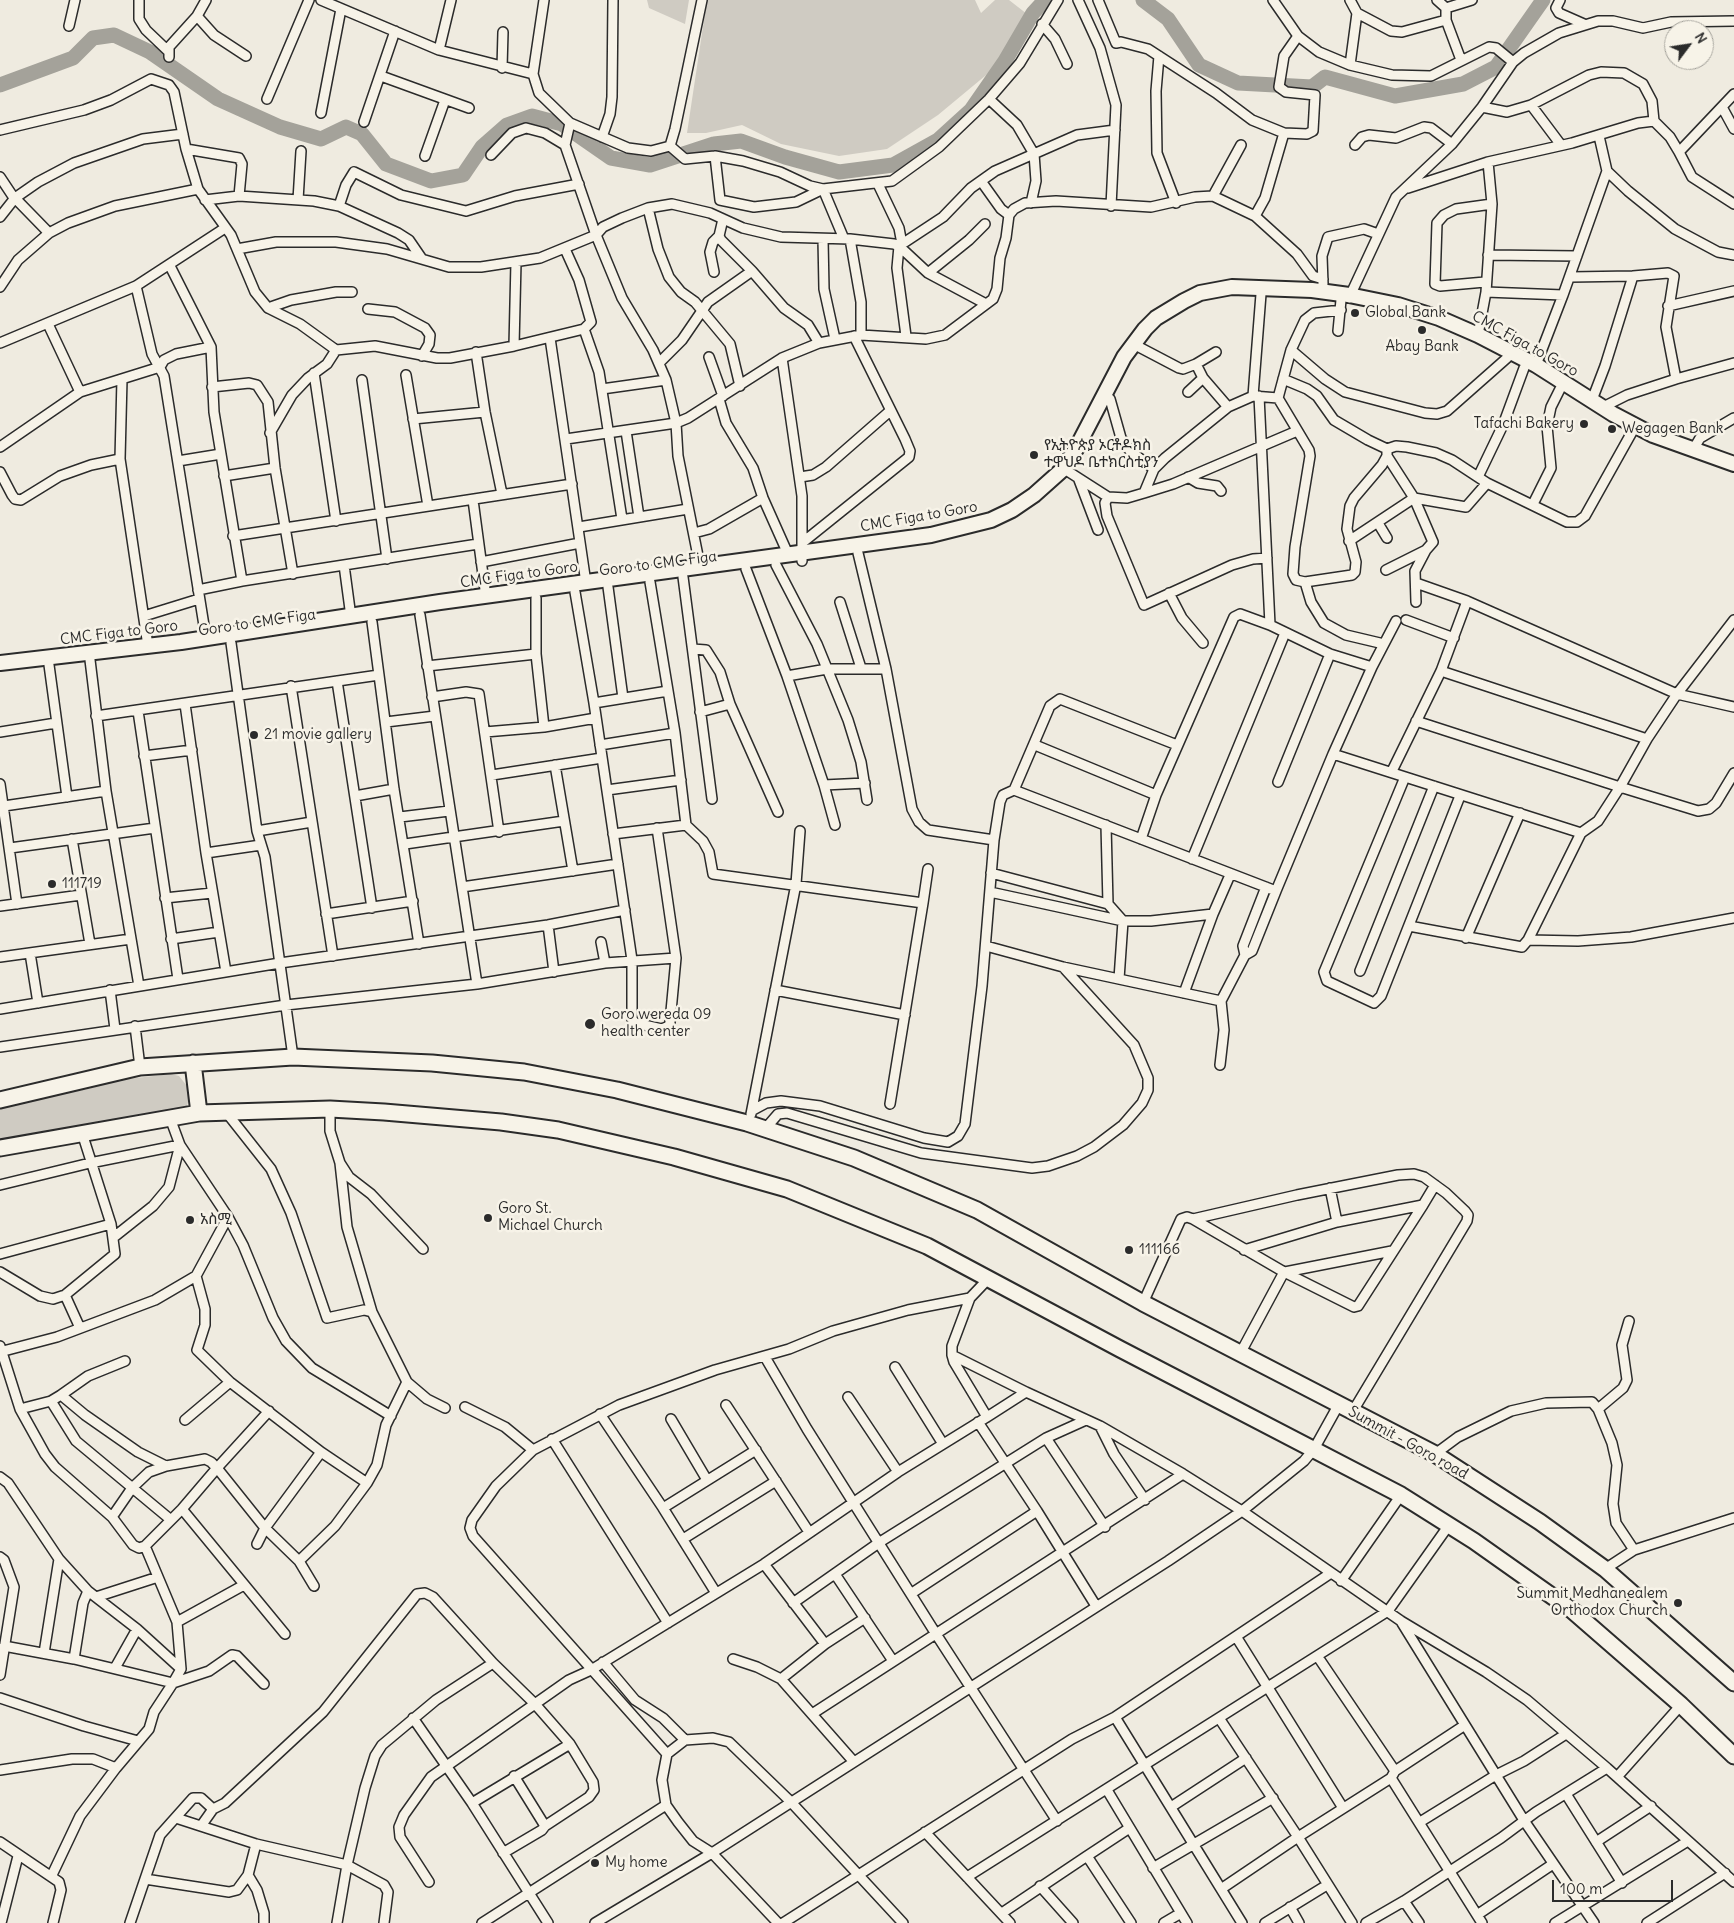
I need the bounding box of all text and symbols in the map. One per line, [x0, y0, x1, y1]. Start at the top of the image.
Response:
north arrow [1664, 20, 1714, 70]
text: N [1691, 29, 1711, 47]
place label: Global Bank [1365, 304, 1446, 322]
marker: Global Bank [1349, 307, 1361, 319]
street label: CMC Figa to Goro [1469, 307, 1581, 381]
marker: Abay Bank [1416, 324, 1428, 336]
place label: Abay Bank [1385, 338, 1459, 356]
place label: Tafachi Bakery [1474, 415, 1574, 433]
marker: Tafachi Bakery [1578, 418, 1590, 430]
place label: Wegagen Bank [1622, 420, 1723, 438]
marker: Wegagen Bank [1606, 423, 1618, 435]
place label: የኢትዮጵያ ኦርቶዶክስ ተዋህዶ ቤተክርስቲያን [1044, 437, 1158, 472]
marker: የኢትዮጵያ ኦርቶዶክስ ተዋህዶ ቤተክርስቲያን [1028, 449, 1040, 461]
street label: CMC Figa to Goro [859, 498, 979, 536]
street label: Goro to CMC Figa [598, 548, 718, 580]
street label: CMC Figa to Goro [459, 558, 579, 592]
street label: Goro to CMC Figa [197, 606, 317, 640]
street label: CMC Figa to Goro [59, 617, 179, 649]
place label: 21 movie gallery [264, 726, 372, 744]
marker: 21 movie gallery [248, 729, 260, 741]
place label: 111719 [62, 875, 102, 893]
marker: 111719 [46, 878, 58, 890]
place label: Goro wereda 09 health center [601, 1006, 711, 1041]
marker: Goro wereda 09 health center [583, 1017, 597, 1031]
place label: Goro St. Michael Church [498, 1200, 603, 1235]
place label: አስሚ [200, 1211, 232, 1229]
marker: Goro St. Michael Church [482, 1212, 494, 1224]
marker: አስሚ [184, 1214, 196, 1226]
place label: 111166 [1139, 1241, 1180, 1259]
marker: 111166 [1123, 1244, 1135, 1256]
street label: Summit - Goro road [1345, 1403, 1471, 1483]
place label: Summit Medhanealem Orthodox Church [1516, 1585, 1668, 1620]
marker: Summit Medhanealem Orthodox Church [1672, 1597, 1684, 1609]
place label: My home [605, 1854, 667, 1872]
marker: My home [589, 1857, 601, 1869]
scale bar [1554, 1870, 1675, 1902]
text: 100 m [1560, 1879, 1602, 1898]

